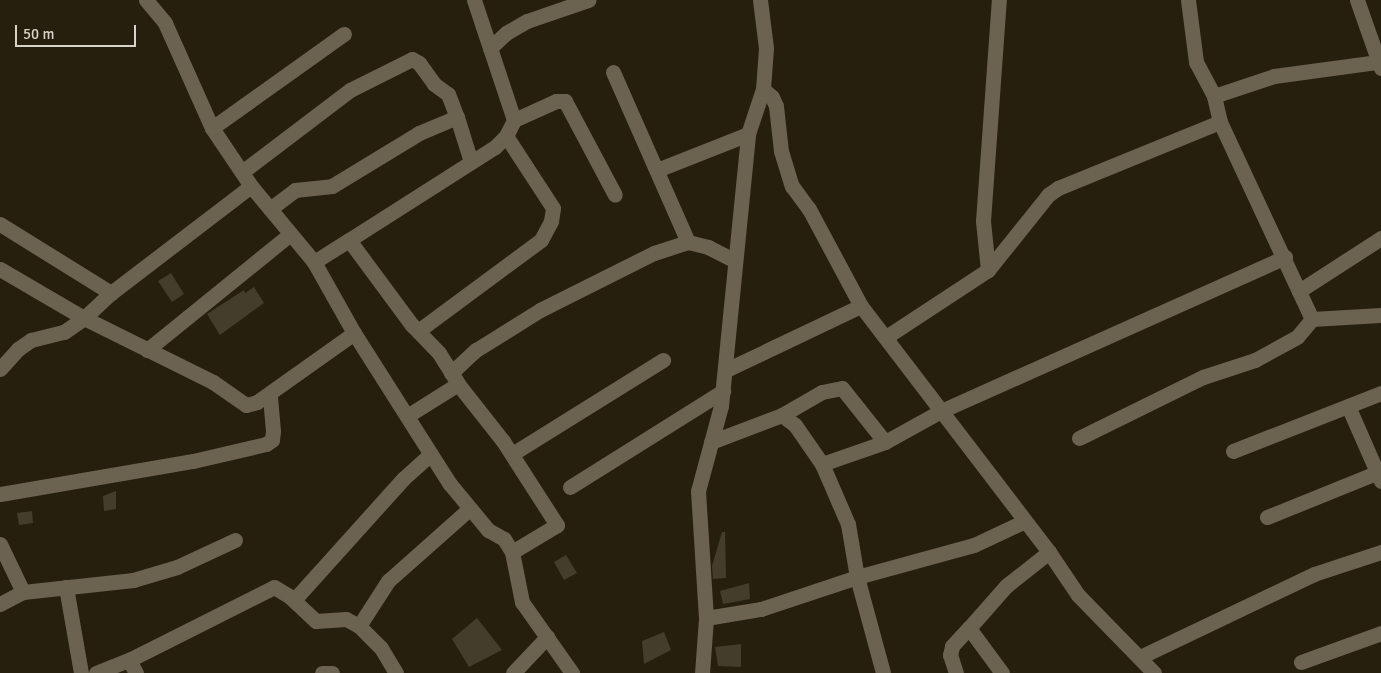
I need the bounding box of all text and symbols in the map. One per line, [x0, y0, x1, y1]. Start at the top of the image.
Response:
scale bar [18, 15, 139, 47]
text: 50 m [23, 25, 54, 43]

